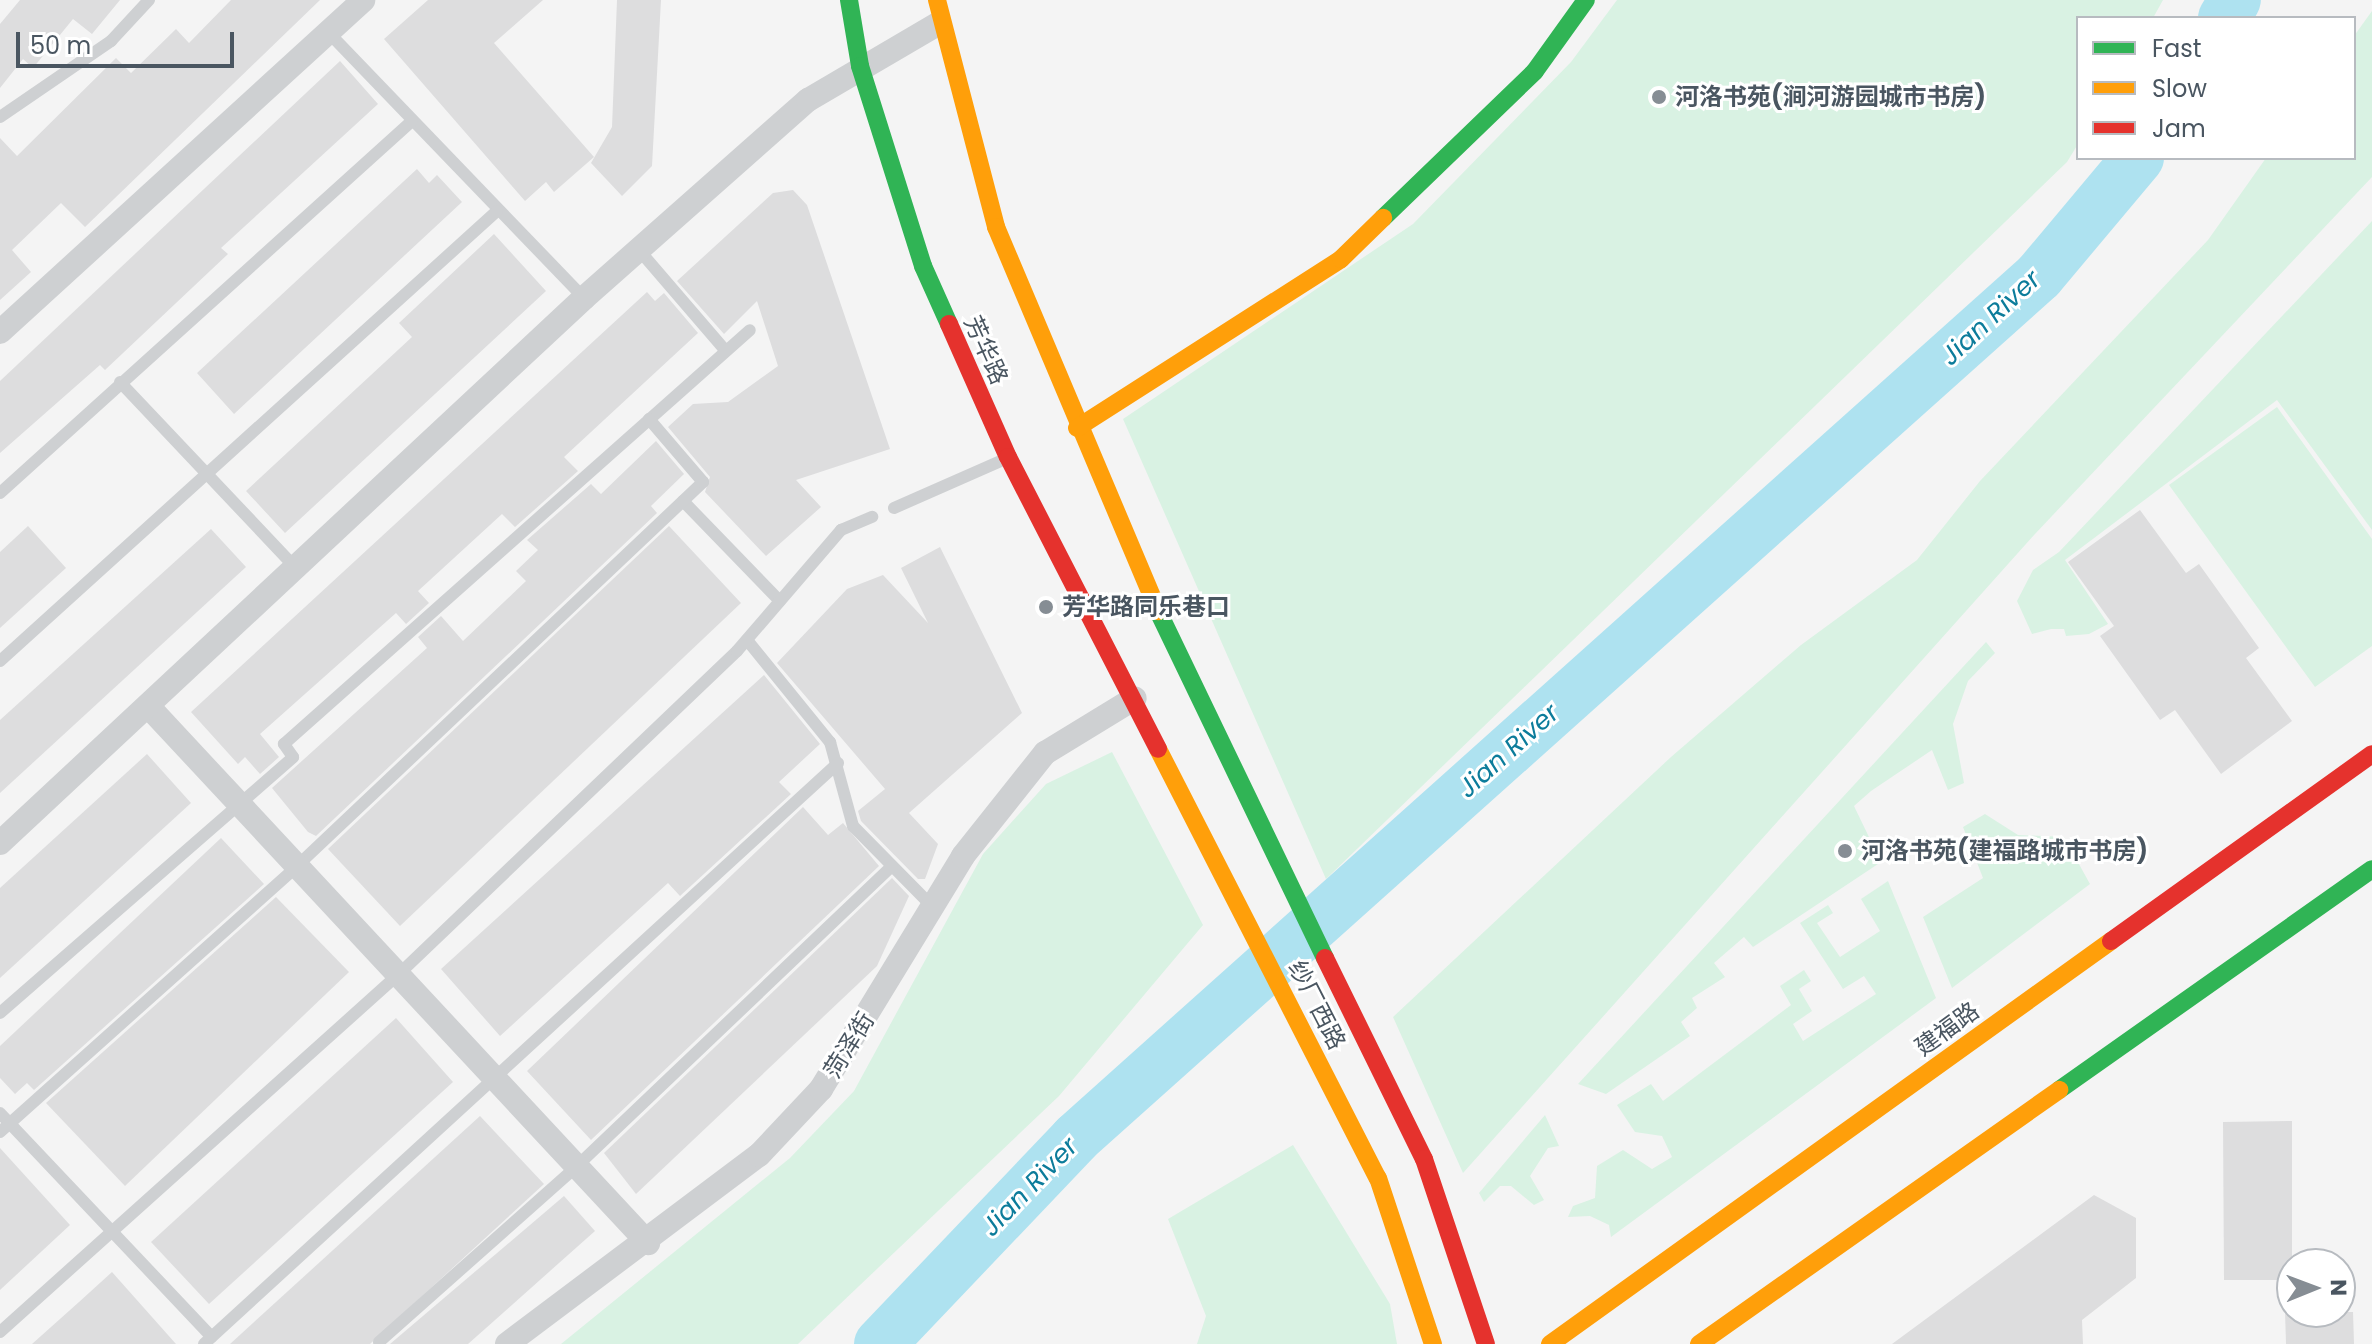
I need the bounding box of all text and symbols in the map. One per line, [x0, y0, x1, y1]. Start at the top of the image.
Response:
scale bar [20, 16, 238, 66]
legend [2076, 16, 2356, 160]
text: 50 m [30, 29, 91, 62]
text: Fast [2152, 32, 2202, 65]
text: Slow [2152, 72, 2207, 105]
place label: 河洛书苑(涧河游园城市书房) [1675, 83, 1986, 111]
marker: 河洛书苑(涧河游园城市书房) [1650, 88, 1668, 106]
text: Jam [2152, 112, 2206, 145]
water label: Jian River [1935, 264, 2047, 372]
street label: 芳华路 [958, 311, 1014, 389]
place label: 芳华路同乐巷口 [1062, 593, 1230, 621]
marker: 芳华路同乐巷口 [1037, 598, 1055, 616]
water label: Jian River [1452, 698, 1566, 804]
place label: 河洛书苑(建福路城市书房) [1861, 837, 2148, 865]
marker: 河洛书苑(建福路城市书房) [1836, 842, 1854, 860]
street label: 纱厂西路 [1282, 956, 1352, 1054]
street label: 建福路 [1909, 996, 1985, 1062]
street label: 菏泽街 [818, 1007, 880, 1083]
water label: Jian River [975, 1131, 1085, 1243]
north arrow [2276, 1248, 2356, 1328]
text: N [2323, 1279, 2354, 1296]

